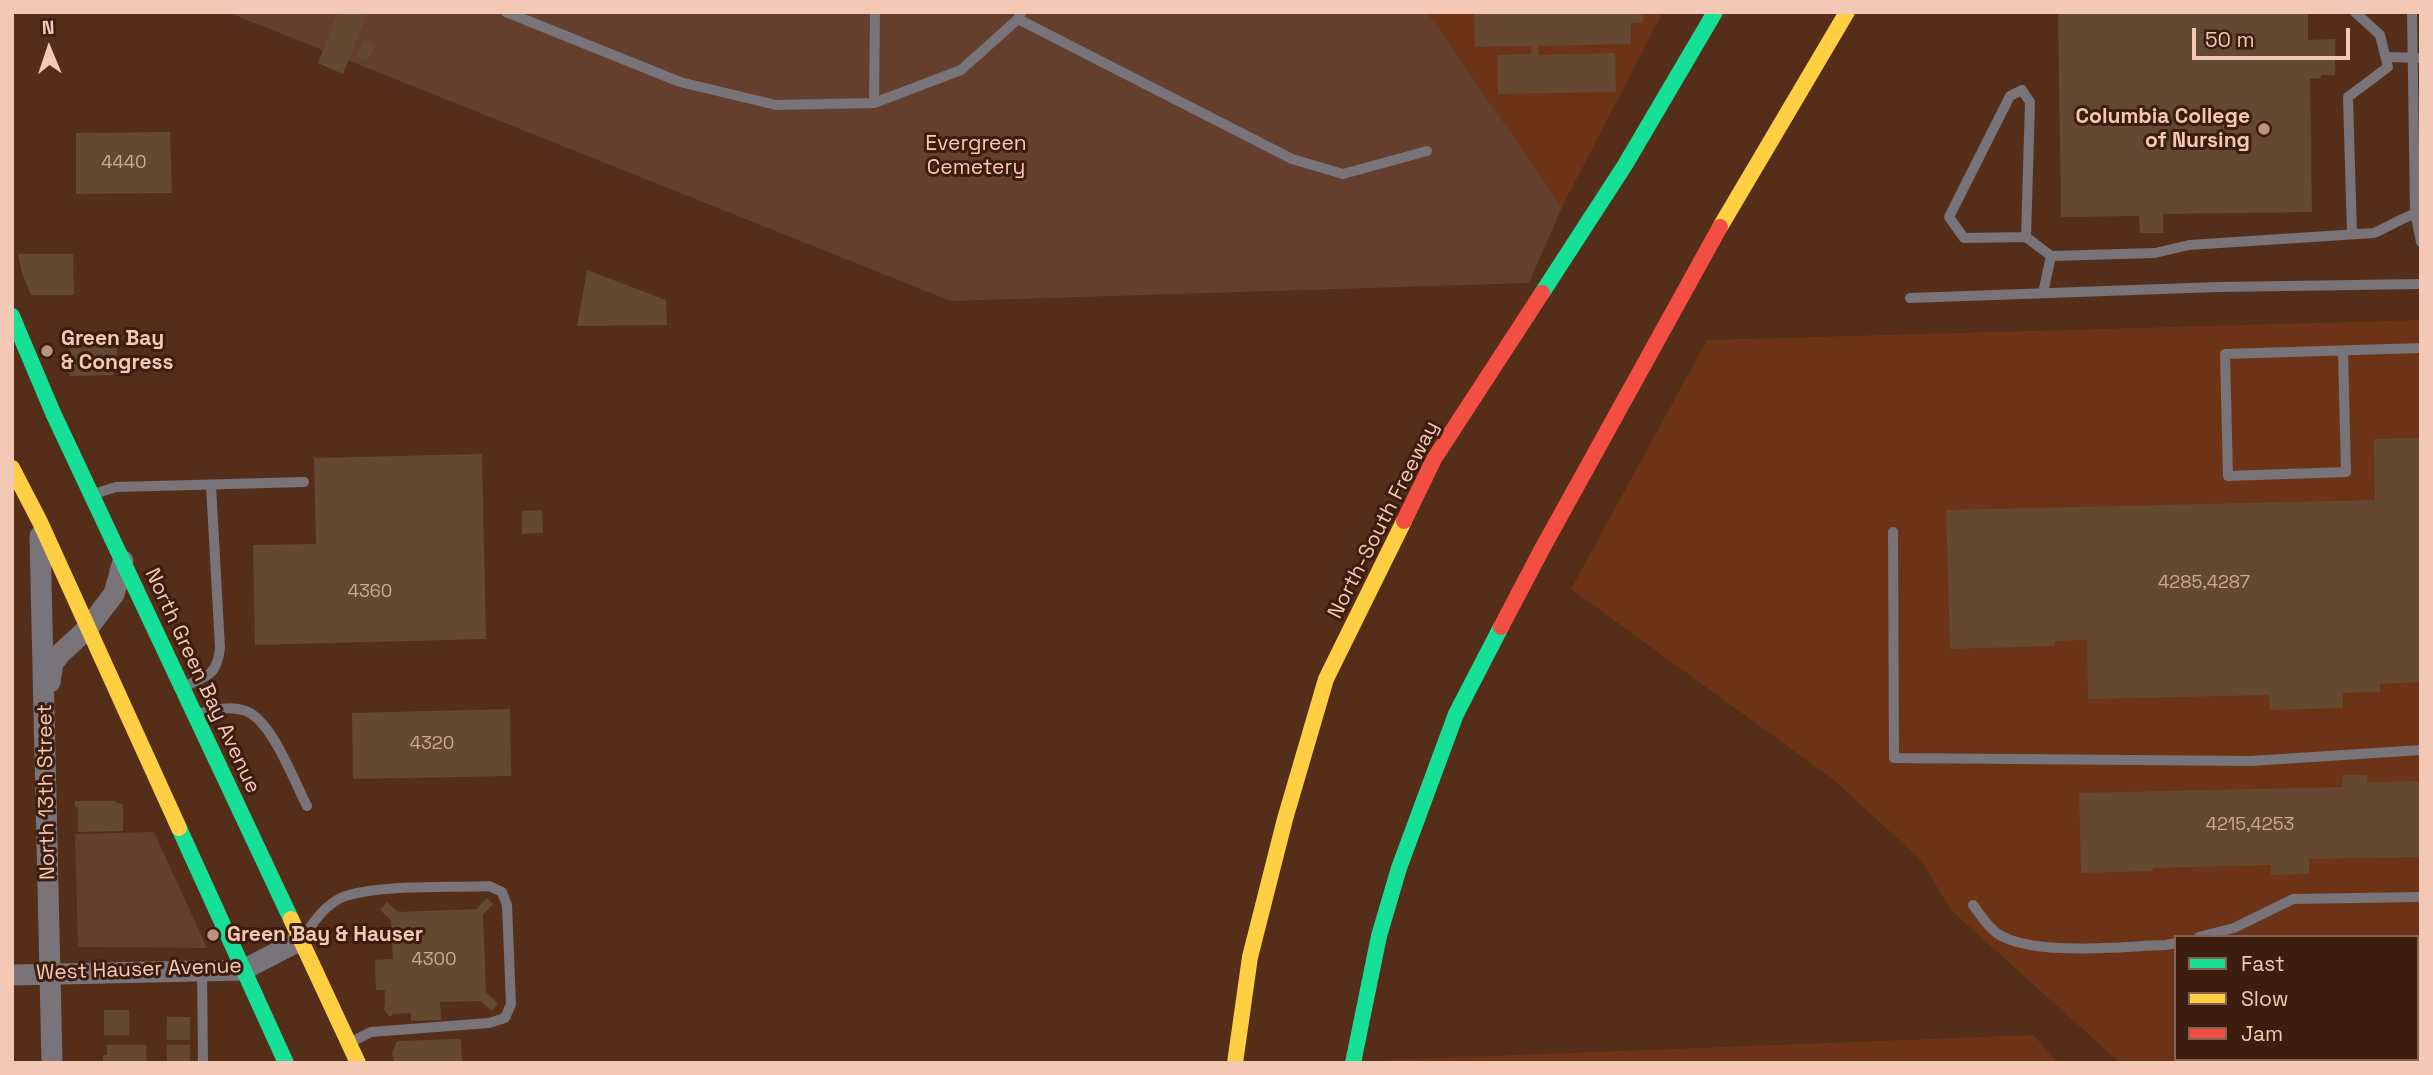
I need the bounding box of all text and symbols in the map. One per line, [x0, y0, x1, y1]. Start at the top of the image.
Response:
north arrow [14, 14, 84, 84]
scale bar [2195, 14, 2352, 58]
text: N [41, 15, 55, 40]
text: 50 m [2205, 26, 2255, 53]
place label: Columbia College of Nursing [2076, 104, 2250, 154]
marker: Columbia College of Nursing [2256, 121, 2272, 137]
park label: Evergreen Cemetery [925, 131, 1027, 181]
house number: 4440 [101, 152, 147, 174]
place label: Green Bay & Congress [61, 326, 174, 376]
marker: Green Bay & Congress [39, 343, 55, 359]
street label: North-South Freeway [1323, 417, 1445, 623]
street label: North Green Bay Avenue [139, 564, 265, 798]
house number: 4285,4287 [2158, 572, 2250, 594]
house number: 4360 [348, 581, 392, 603]
street label: North 13th Street [33, 704, 61, 880]
house number: 4320 [410, 733, 454, 755]
house number: 4215,4253 [2206, 814, 2294, 836]
place label: Green Bay & Hauser [227, 922, 423, 948]
marker: Green Bay & Hauser [205, 927, 221, 943]
legend [2174, 935, 2419, 1061]
house number: 4300 [411, 949, 457, 971]
text: Fast [2241, 950, 2285, 977]
street label: West Hauser Avenue [36, 954, 242, 986]
text: Slow [2241, 985, 2289, 1012]
text: Jam [2241, 1020, 2283, 1047]

